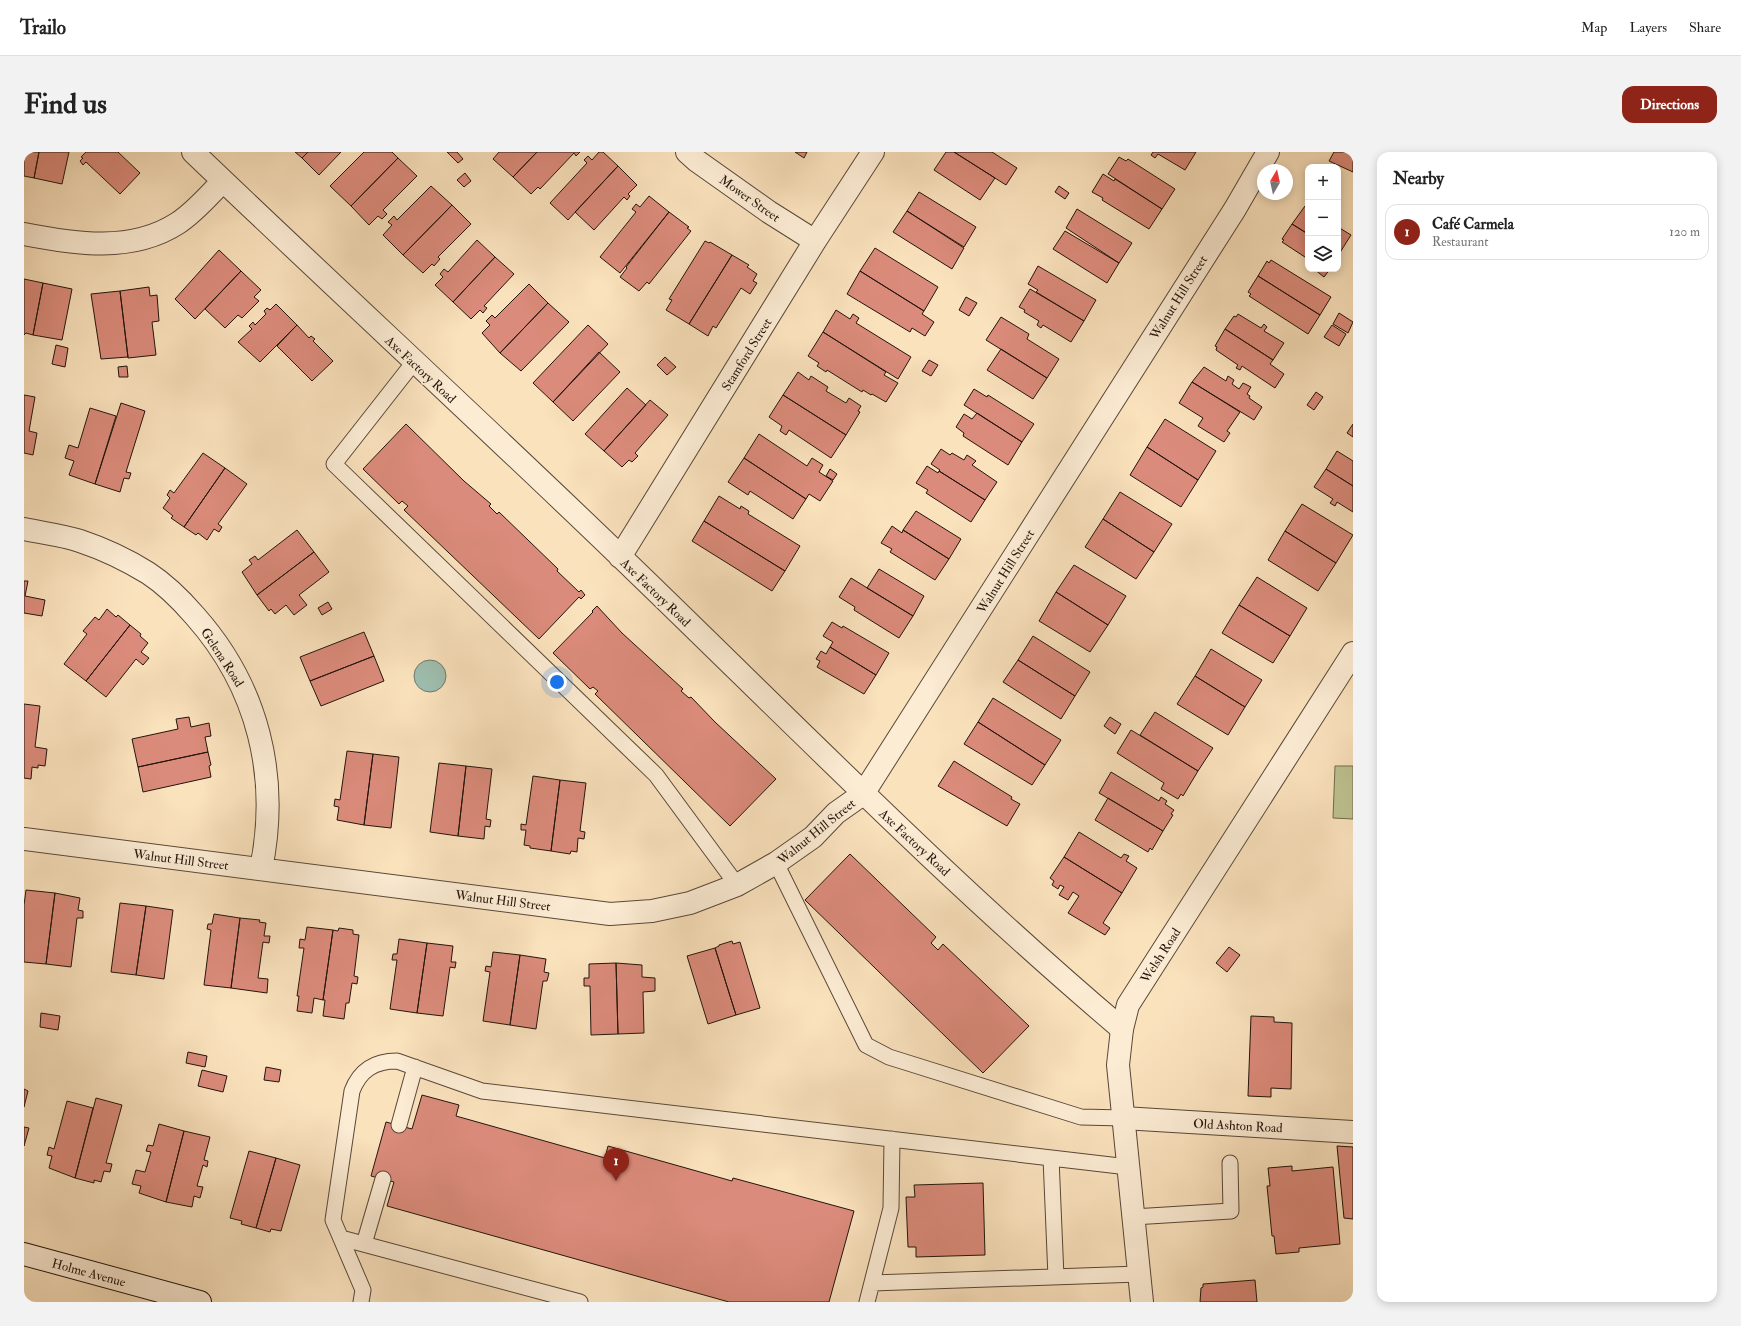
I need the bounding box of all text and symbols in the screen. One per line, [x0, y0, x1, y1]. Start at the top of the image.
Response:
text: Trailo [20, 16, 66, 40]
text: Map [1581, 19, 1607, 36]
text: Layers [1629, 19, 1667, 36]
text: Share [1689, 19, 1721, 36]
button: Directions [1622, 86, 1717, 123]
text: Find us [24, 87, 107, 122]
north arrow [1257, 164, 1293, 200]
map controls [1305, 164, 1341, 272]
button: + [1305, 164, 1341, 200]
text: Nearby [1393, 168, 1444, 189]
street label: Mower Street [716, 172, 783, 226]
button: − [1305, 200, 1341, 236]
text: Café Carmela [1432, 215, 1514, 234]
text: 1 [1405, 224, 1409, 240]
text: 120 m [1669, 224, 1700, 240]
text: Restaurant [1432, 234, 1488, 250]
button: layers [1305, 236, 1341, 272]
street label: Walnut Hill Street [1146, 253, 1211, 343]
street label: Stamford Street [718, 315, 775, 394]
street label: Axe Factory Road [380, 332, 460, 408]
street label: Walnut Hill Street [973, 527, 1038, 617]
street label: Axe Factory Road [615, 555, 694, 631]
street label: Gelena Road [197, 625, 247, 691]
your location [547, 672, 567, 692]
street label: Walnut Hill Street [774, 795, 859, 869]
street label: Axe Factory Road [874, 805, 954, 881]
street label: Walnut Hill Street [131, 846, 229, 874]
street label: Walnut Hill Street [453, 887, 551, 915]
street label: Welsh Road [1137, 925, 1185, 987]
street label: Old Ashton Road [1193, 1116, 1284, 1136]
pin: 1 [603, 1148, 629, 1181]
street label: Holme Avenue [50, 1255, 128, 1291]

